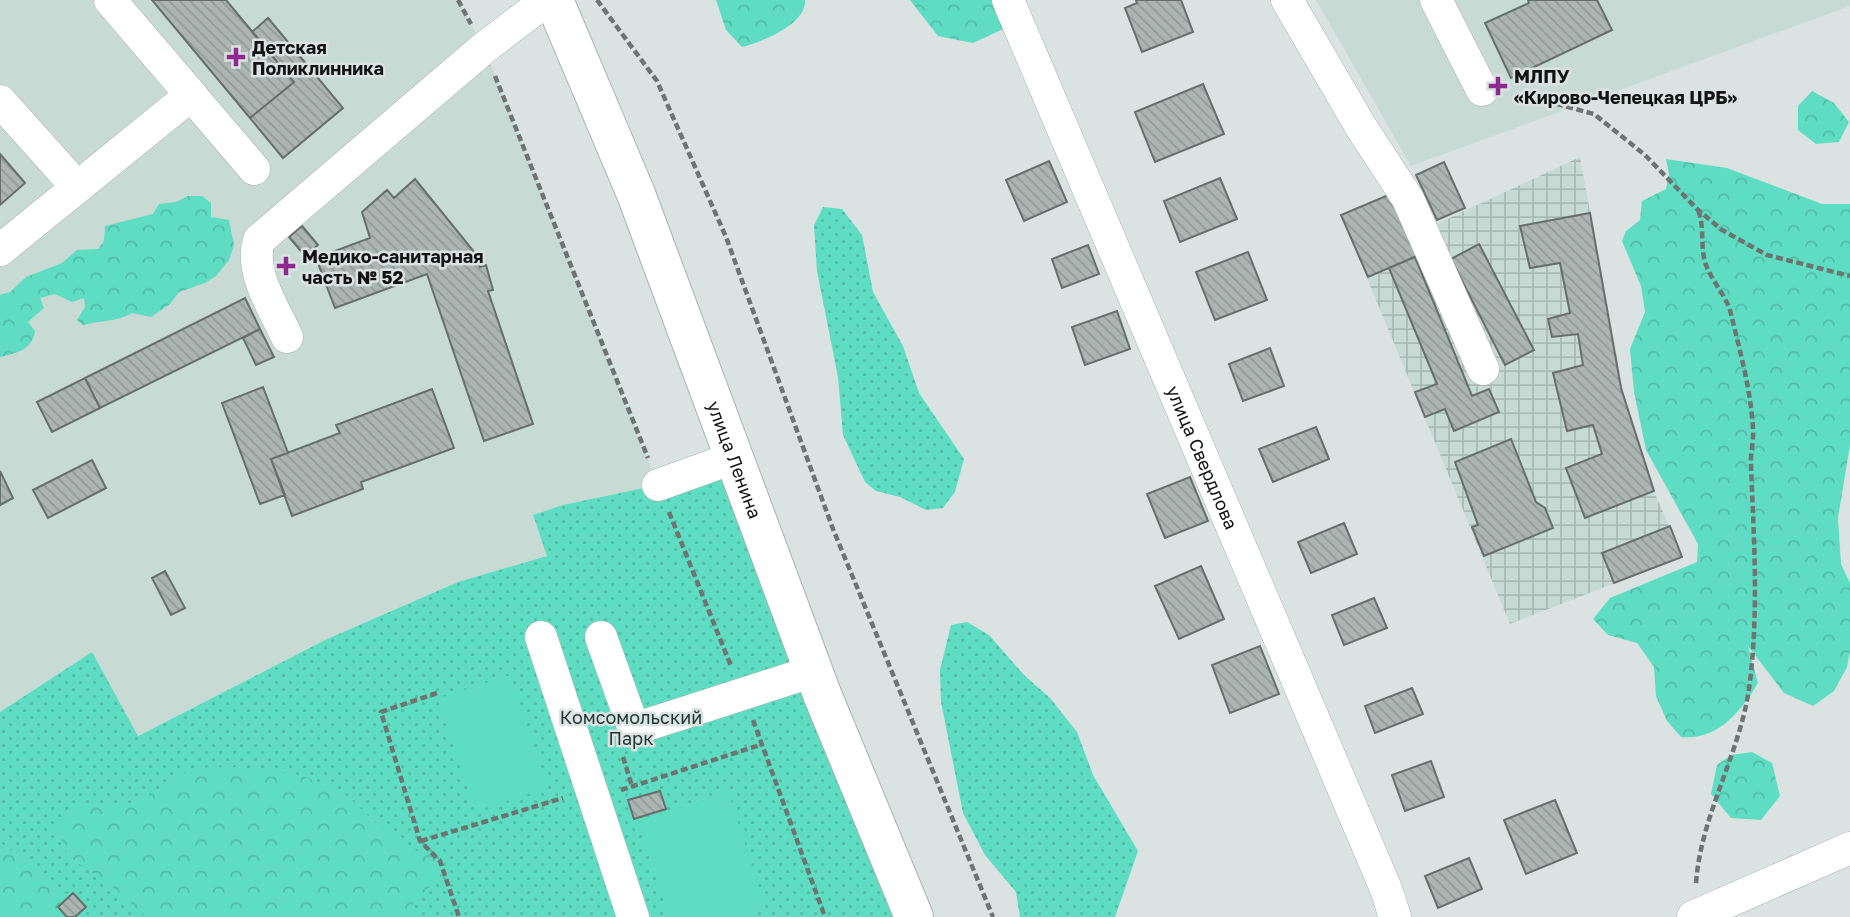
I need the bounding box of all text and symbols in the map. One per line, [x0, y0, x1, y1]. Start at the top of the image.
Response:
place label: Детская Поликлинника [252, 36, 384, 79]
marker: Детская Поликлинника [226, 47, 246, 67]
place label: МЛПУ «Кирово-Чепецкая ЦРБ» [1514, 65, 1738, 108]
marker: МЛПУ «Кирово-Чепецкая ЦРБ» [1488, 76, 1508, 96]
place label: Медико-санитарная часть № 52 [302, 245, 484, 288]
marker: Медико-санитарная часть № 52 [276, 256, 296, 276]
street label: улица Свердлова [1162, 382, 1243, 533]
street label: улица Ленина [703, 398, 767, 521]
park label: Комсомольский Парк [560, 706, 702, 749]

